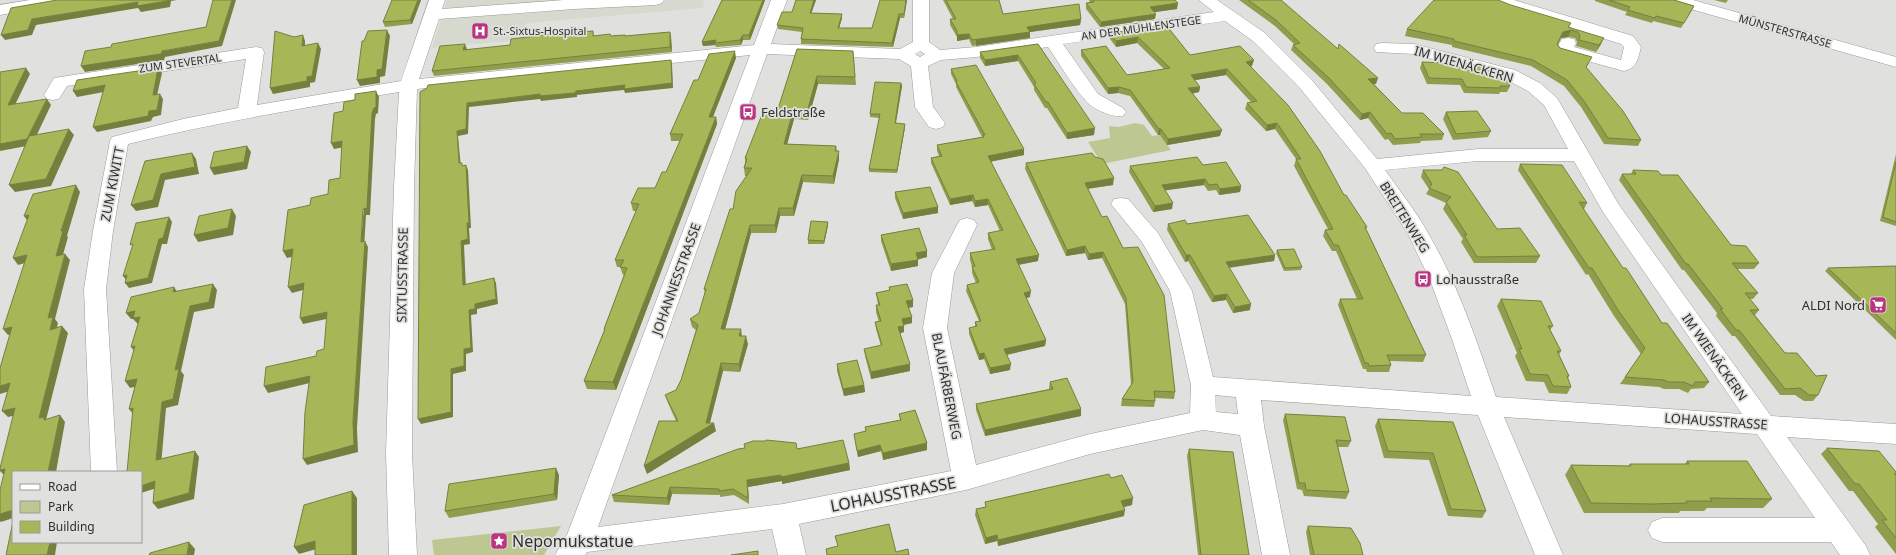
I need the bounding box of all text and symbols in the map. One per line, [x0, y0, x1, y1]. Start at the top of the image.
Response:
street label: MÜNSTERSTRASSE [1737, 10, 1833, 51]
street label: AN DER MÜHLENSTEGE [1080, 12, 1202, 43]
hospital icon: St.-Sixtus-Hospital [470, 21, 490, 41]
place label: St.-Sixtus-Hospital [493, 23, 586, 38]
street label: IM WIENÄCKERN [1412, 41, 1516, 87]
street label: ZUM STEVERTAL [138, 49, 222, 76]
bus stop icon: Feldstraße [738, 102, 758, 122]
place label: Feldstraße [761, 103, 825, 121]
street label: ZUM KIWITT [96, 144, 128, 223]
street label: BREITENWEG [1376, 178, 1434, 256]
street label: JOHANNESSTRASSE [647, 220, 705, 339]
street label: SIXTUSSTRASSE [392, 227, 412, 323]
bus stop icon: Lohausstraße [1413, 269, 1433, 289]
place label: Lohausstraße [1436, 270, 1519, 288]
supermarket icon: ALDI Nord [1868, 295, 1888, 315]
place label: ALDI Nord [1802, 296, 1865, 314]
street label: IM WIENÄCKERN [1678, 310, 1752, 404]
street label: BLAUFÄRBERWEG [928, 331, 966, 441]
street label: LOHAUSSTRASSE [1664, 408, 1768, 434]
legend [12, 471, 142, 543]
street label: LOHAUSSTRASSE [828, 471, 958, 517]
text: Road [48, 478, 77, 495]
text: Park [48, 498, 74, 515]
text: Building [48, 518, 95, 535]
place label: Nepomukstatue [512, 530, 633, 552]
place icon: Nepomukstatue [489, 531, 509, 551]

